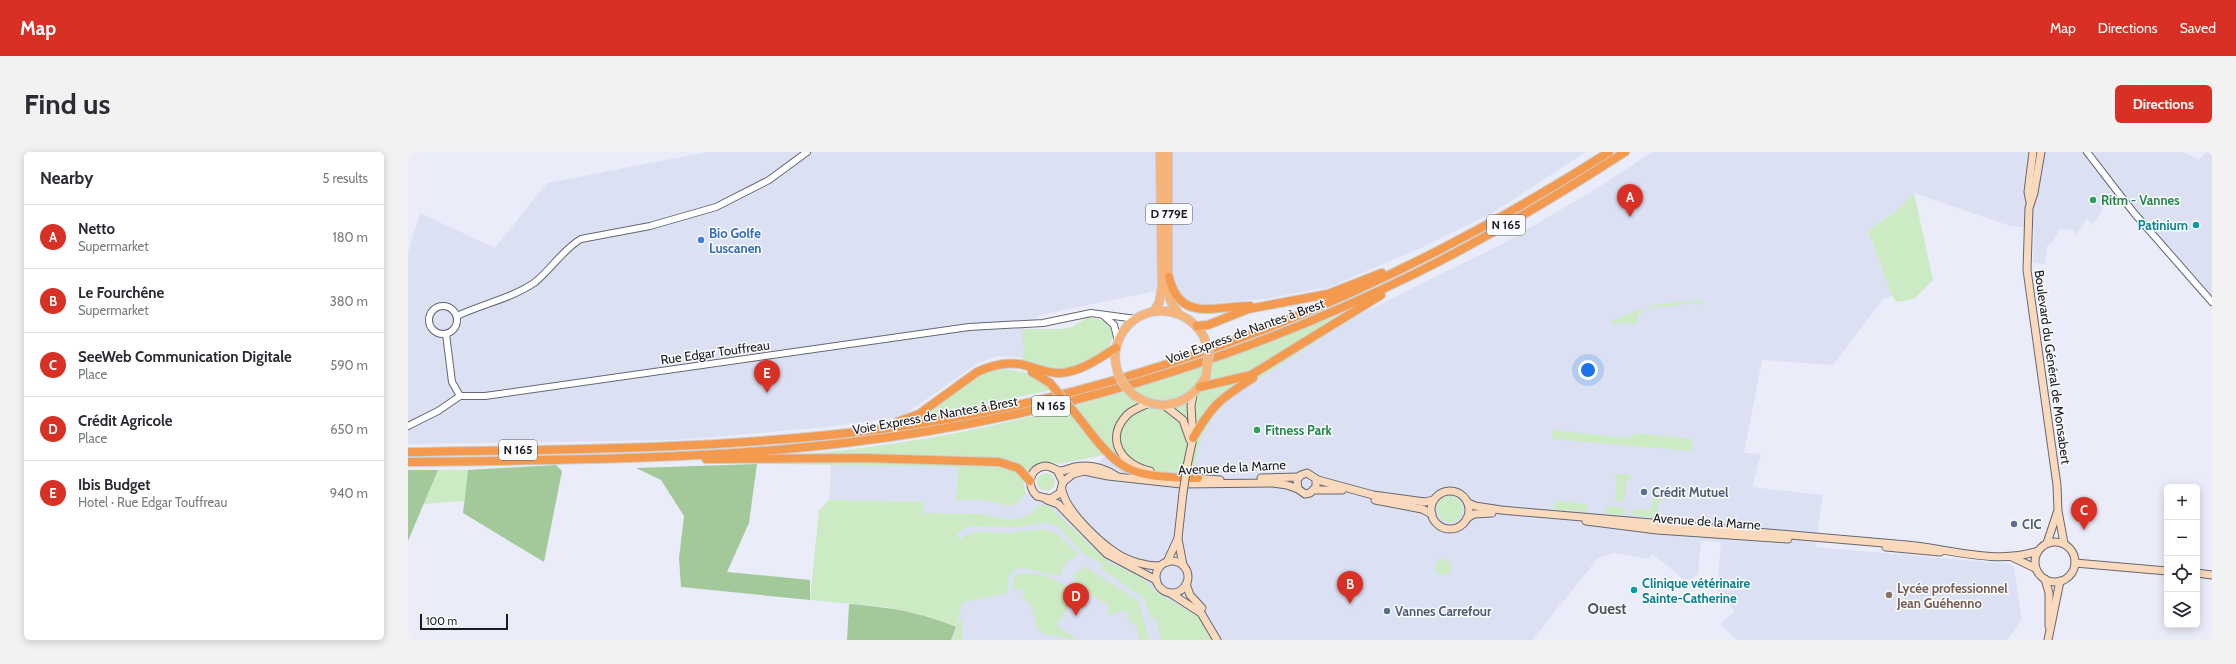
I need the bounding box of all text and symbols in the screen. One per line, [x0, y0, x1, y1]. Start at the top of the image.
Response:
text: Map [20, 17, 56, 40]
text: Map [2050, 19, 2076, 37]
text: Directions [2098, 19, 2158, 37]
text: Saved [2180, 19, 2216, 37]
button: Directions [2115, 85, 2212, 123]
text: Find us [24, 87, 110, 121]
text: Nearby [40, 168, 93, 188]
text: 5 results [322, 170, 368, 186]
pin: A [1617, 184, 1643, 217]
place label: Ritm - Vannes [2101, 192, 2180, 208]
marker: Ritm - Vannes [2088, 195, 2098, 205]
road number: D 779E [1146, 204, 1192, 224]
road number: N 165 [1487, 215, 1525, 235]
place label: Patinium [2138, 217, 2188, 233]
text: Netto [78, 220, 115, 238]
marker: Patinium [2191, 220, 2201, 230]
place label: Bio Golfe Luscanen [709, 225, 762, 256]
text: A [49, 229, 57, 245]
text: 180 m [332, 229, 368, 245]
marker: Bio Golfe Luscanen [696, 235, 706, 245]
text: Supermarket [78, 238, 149, 254]
street label: Boulevard du Général de Monsabert [2031, 269, 2075, 466]
text: Le Fourchêne [78, 284, 164, 302]
text: B [49, 293, 57, 309]
text: 380 m [330, 293, 368, 309]
street label: Voie Express de Nantes à Brest [1164, 295, 1327, 367]
text: Supermarket [78, 302, 149, 318]
street label: Rue Edgar Touffreau [659, 336, 771, 368]
text: SeeWeb Communication Digitale [78, 348, 292, 366]
text: C [49, 357, 57, 373]
text: 590 m [330, 357, 368, 373]
pin: E [754, 360, 780, 393]
your location [1578, 360, 1598, 380]
text: Place [78, 366, 107, 382]
street label: Voie Express de Nantes à Brest [851, 392, 1019, 437]
road number: N 165 [1032, 396, 1070, 416]
text: Crédit Agricole [78, 412, 173, 430]
text: D [48, 421, 58, 437]
text: 650 m [330, 421, 368, 437]
place label: Fitness Park [1265, 422, 1332, 438]
marker: Fitness Park [1252, 425, 1262, 435]
text: Place [78, 430, 107, 446]
road number: N 165 [499, 440, 537, 460]
street label: Avenue de la Marne [1178, 456, 1287, 478]
text: Ibis Budget [78, 476, 150, 494]
place label: Crédit Mutuel [1652, 484, 1729, 500]
map controls [2164, 484, 2200, 628]
button: + [2164, 484, 2200, 520]
text: E [49, 485, 57, 501]
text: 940 m [330, 485, 368, 501]
marker: Crédit Mutuel [1639, 487, 1649, 497]
text: Hotel · Rue Edgar Touffreau [78, 494, 227, 510]
pin: C [2071, 497, 2097, 530]
street label: Avenue de la Marne [1653, 509, 1762, 533]
place label: CIC [2022, 516, 2042, 532]
marker: CIC [2009, 519, 2019, 529]
button: − [2164, 520, 2200, 556]
button: locate [2164, 556, 2200, 592]
pin: B [1337, 571, 1363, 604]
place label: Clinique vétérinaire Sainte-Catherine [1642, 575, 1751, 606]
place label: Lycée professionnel Jean Guéhenno [1896, 580, 2008, 611]
pin: D [1063, 583, 1089, 616]
marker: Clinique vétérinaire Sainte-Catherine [1629, 585, 1639, 595]
marker: Lycée professionnel Jean Guéhenno [1884, 590, 1894, 600]
button: layers [2164, 592, 2200, 628]
district label: Ouest [1588, 600, 1626, 618]
place label: Vannes Carrefour [1395, 603, 1492, 619]
marker: Vannes Carrefour [1382, 606, 1392, 616]
scale bar [420, 612, 508, 631]
text: 100 m [426, 614, 457, 628]

